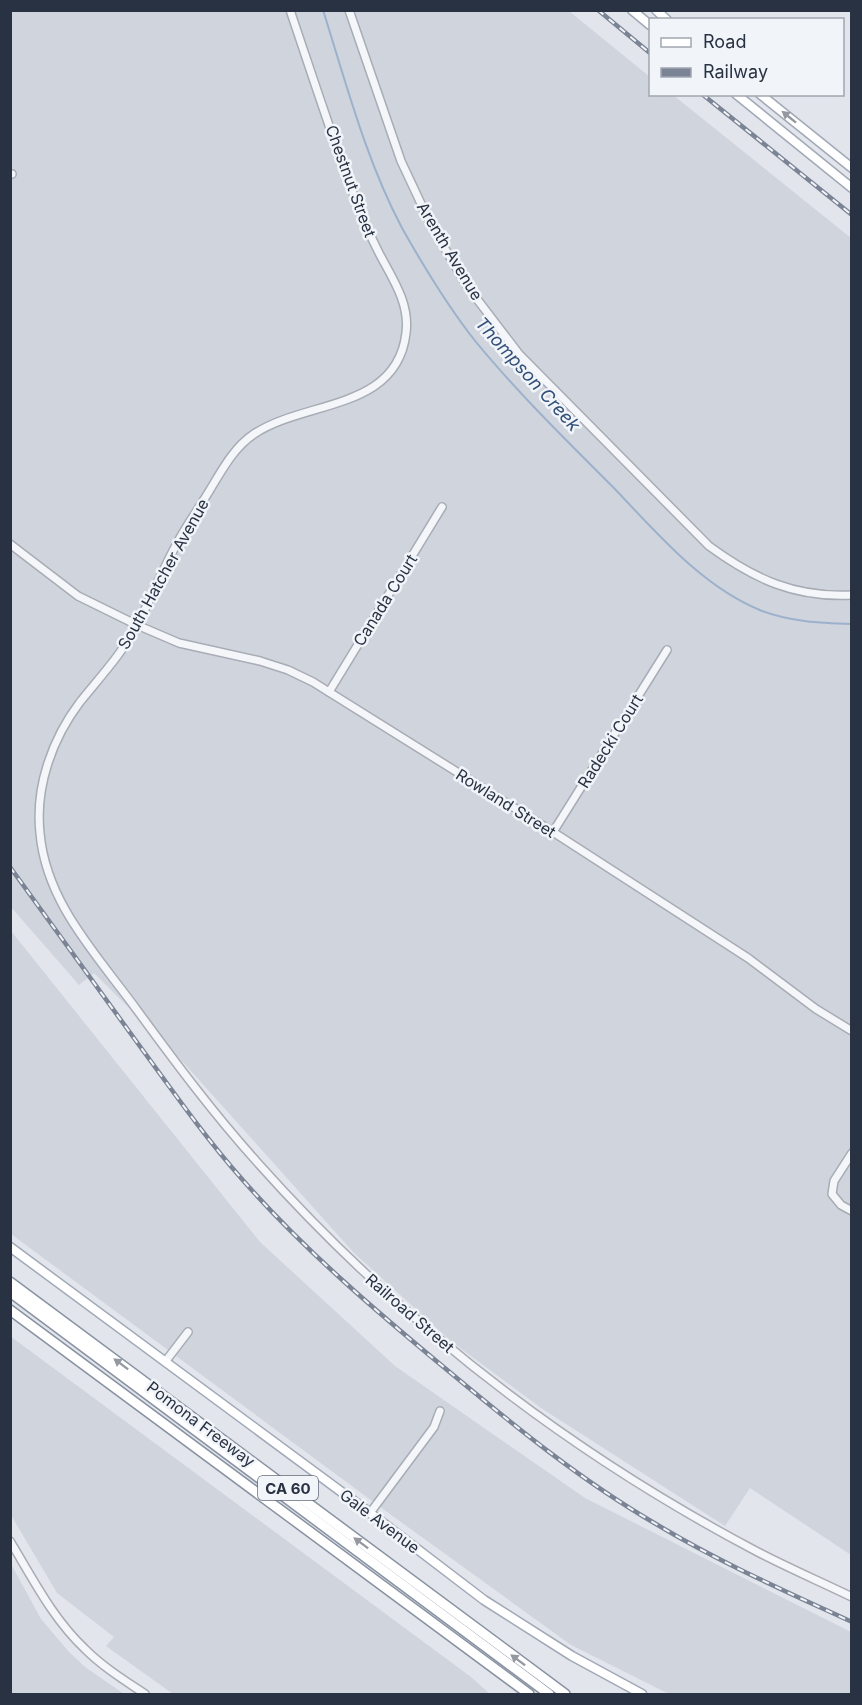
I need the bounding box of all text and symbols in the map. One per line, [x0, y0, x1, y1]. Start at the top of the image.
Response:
legend [649, 18, 844, 96]
text: Road [703, 31, 746, 52]
text: Railway [703, 61, 768, 82]
one-way arrow [781, 112, 796, 124]
street label: Chestnut Street [321, 122, 381, 240]
street label: Arenth Avenue [413, 198, 487, 304]
water label: Thompson Creek [471, 313, 585, 436]
street label: South Hatcher Avenue [113, 495, 213, 653]
street label: Canada Court [349, 550, 421, 650]
street label: Radecki Court [573, 690, 647, 792]
street label: Rowland Street [452, 764, 560, 842]
street label: Railroad Street [362, 1269, 458, 1357]
one-way arrow [113, 1358, 129, 1370]
street label: Pomona Freeway [143, 1377, 259, 1471]
road number: CA 60 [258, 1476, 318, 1500]
street label: Gale Avenue [336, 1484, 424, 1558]
one-way arrow [354, 1537, 370, 1549]
one-way arrow [510, 1654, 525, 1666]

